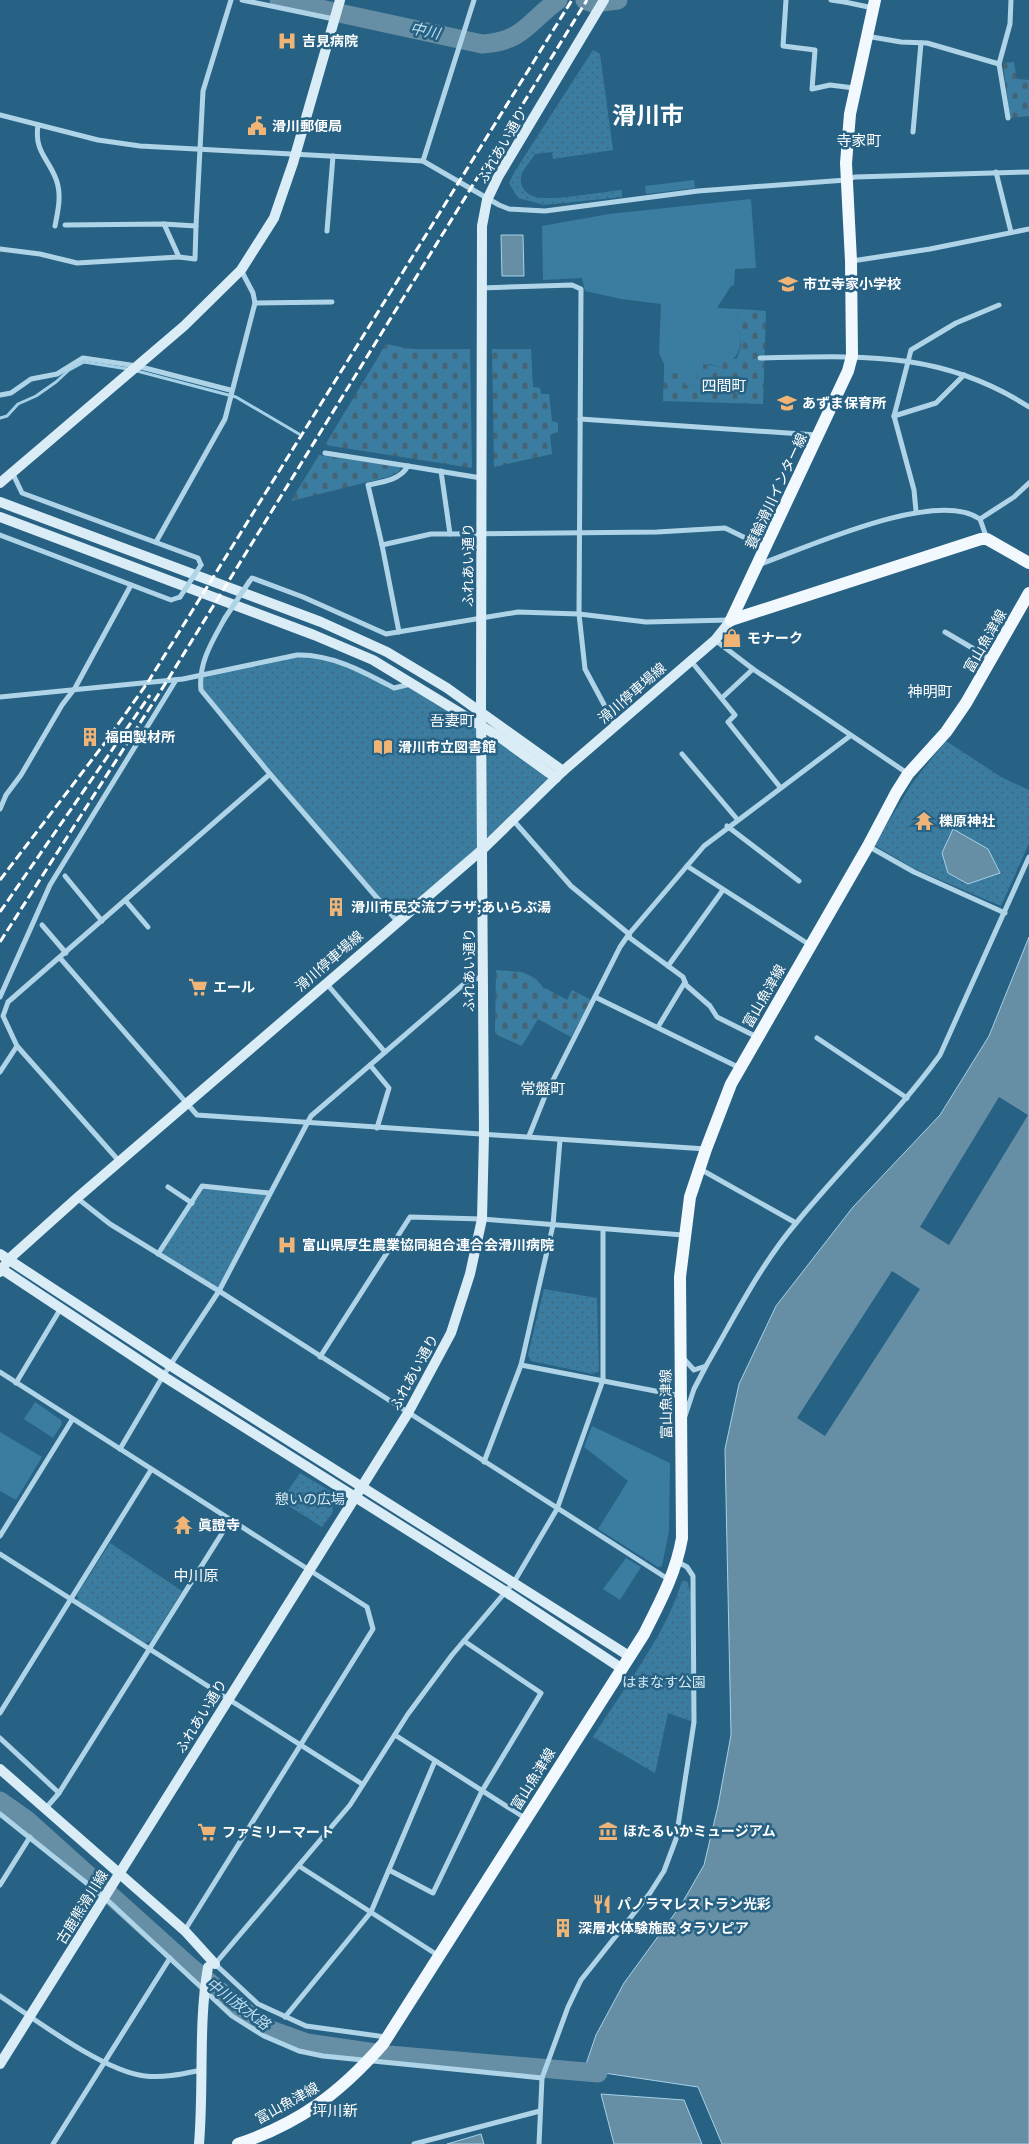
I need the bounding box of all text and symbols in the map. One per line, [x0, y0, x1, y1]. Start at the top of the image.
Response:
water label: 中川 [408, 18, 444, 45]
hospital icon: 吉見病院 [276, 30, 298, 52]
place label: 吉見病院 [302, 32, 358, 52]
district label: 滑川市 [612, 99, 684, 134]
street label: ふれあい通り [473, 105, 533, 188]
public building icon: 滑川郵便局 [246, 115, 268, 137]
place label: 滑川郵便局 [272, 117, 342, 137]
district label: 寺家町 [836, 131, 882, 152]
school or university icon: 市立寺家小学校 [777, 273, 799, 295]
place label: 市立寺家小学校 [803, 275, 901, 295]
district label: 四間町 [701, 376, 747, 397]
school or university icon: あずま保育所 [776, 392, 798, 414]
place label: あずま保育所 [802, 394, 886, 414]
street label: 蓑輪滑川インター線 [741, 430, 813, 553]
street label: ふれあい通り [459, 523, 479, 607]
street label: 富山魚津線 [960, 606, 1012, 677]
shop icon: モナーク [721, 627, 743, 649]
place label: モナーク [747, 629, 803, 649]
street label: 滑川停車場線 [594, 659, 671, 729]
district label: 神明町 [907, 682, 953, 703]
district label: 吾妻町 [429, 711, 475, 732]
building icon: 福田製材所 [79, 726, 101, 748]
place label: 福田製材所 [105, 728, 175, 748]
library icon: 滑川市立図書館 [372, 736, 394, 758]
place label: 滑川市立図書館 [398, 738, 496, 758]
temple icon: 櫟原神社 [913, 810, 935, 832]
place label: 櫟原神社 [939, 812, 995, 832]
building icon: 滑川市民交流プラザ;あいらぶ湯 [325, 896, 347, 918]
place label: 滑川市民交流プラザ;あいらぶ湯 [351, 898, 551, 918]
street label: 滑川停車場線 [291, 927, 368, 997]
street label: ふれあい通り [460, 928, 480, 1012]
street label: 富山魚津線 [739, 961, 791, 1032]
supermarket icon: エール [187, 976, 209, 998]
place label: エール [213, 978, 255, 998]
district label: 常盤町 [520, 1079, 566, 1100]
hospital icon: 富山県厚生農業協同組合連合会滑川病院 [276, 1234, 298, 1256]
place label: 富山県厚生農業協同組合連合会滑川病院 [302, 1236, 554, 1256]
street label: ふれあい通り [386, 1331, 444, 1414]
street label: 富山魚津線 [656, 1369, 678, 1439]
park label: 憩いの広場 [275, 1490, 345, 1510]
temple icon: 眞證寺 [172, 1514, 194, 1536]
place label: 眞證寺 [198, 1516, 240, 1536]
district label: 中川原 [173, 1566, 219, 1587]
park label: はまなす公園 [622, 1673, 706, 1693]
street label: ふれあい通り [171, 1676, 233, 1757]
street label: 富山魚津線 [507, 1745, 561, 1815]
museum icon: ほたるいかミュージアム [597, 1820, 619, 1842]
supermarket icon: ファミリーマート [196, 1821, 218, 1843]
place label: ほたるいかミュージアム [623, 1822, 776, 1842]
place label: ファミリーマート [222, 1823, 334, 1843]
street label: 古鹿熊滑川線 [52, 1867, 114, 1948]
restaurant icon: パノラマレストラン光彩 [591, 1893, 613, 1915]
place label: パノラマレストラン光彩 [617, 1895, 771, 1915]
building icon: 深層水体験施設 タラソピア [552, 1917, 574, 1939]
place label: 深層水体験施設 タラソピア [578, 1919, 749, 1939]
water label: 中川放水路 [201, 1973, 276, 2037]
street label: 富山魚津線 [252, 2078, 323, 2130]
district label: 坪川新 [312, 2101, 358, 2122]

